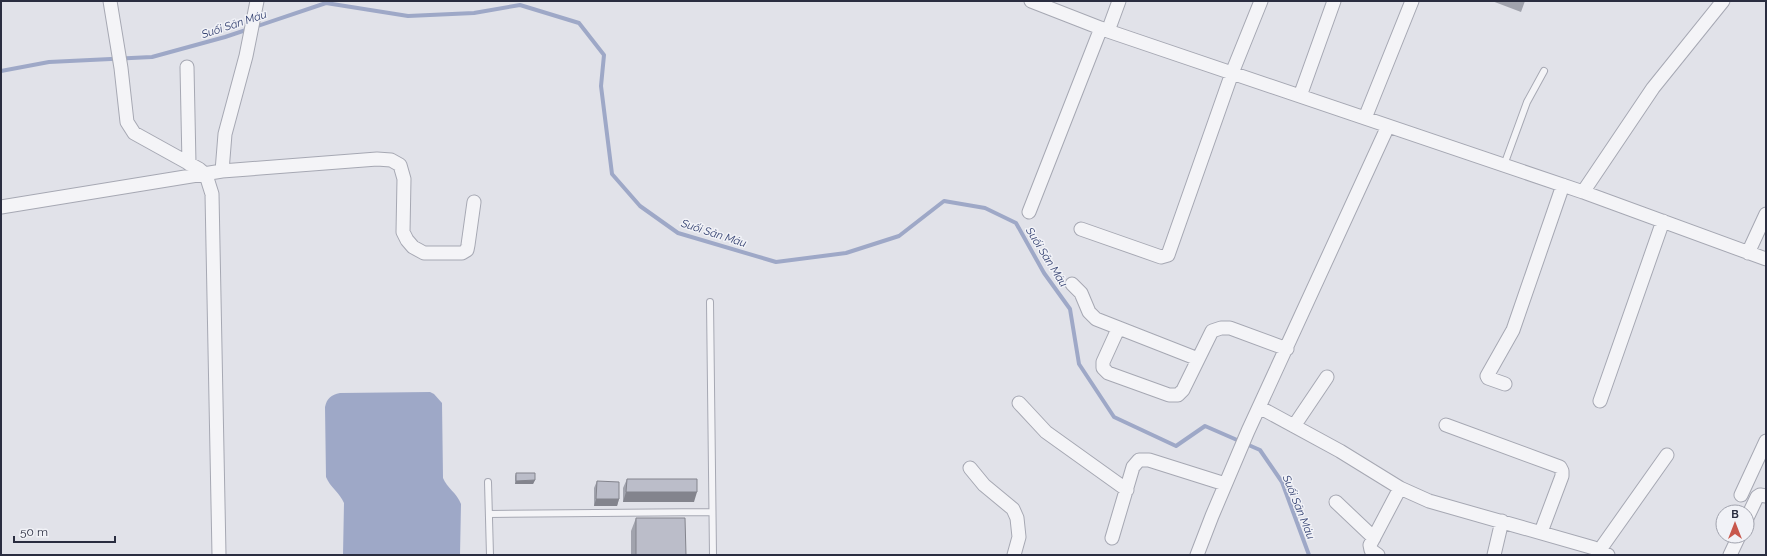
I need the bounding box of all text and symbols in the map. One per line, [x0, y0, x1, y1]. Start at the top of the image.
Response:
water label: Suối Săn Máu [199, 8, 268, 41]
water label: Suối Săn Máu [679, 216, 748, 250]
water label: Suối Săn Máu [1023, 224, 1070, 290]
water label: Suối Săn Máu [1279, 472, 1317, 541]
north arrow [1715, 504, 1755, 544]
text: B [1731, 508, 1739, 521]
scale bar [14, 518, 115, 544]
text: 50 m [20, 525, 48, 539]

